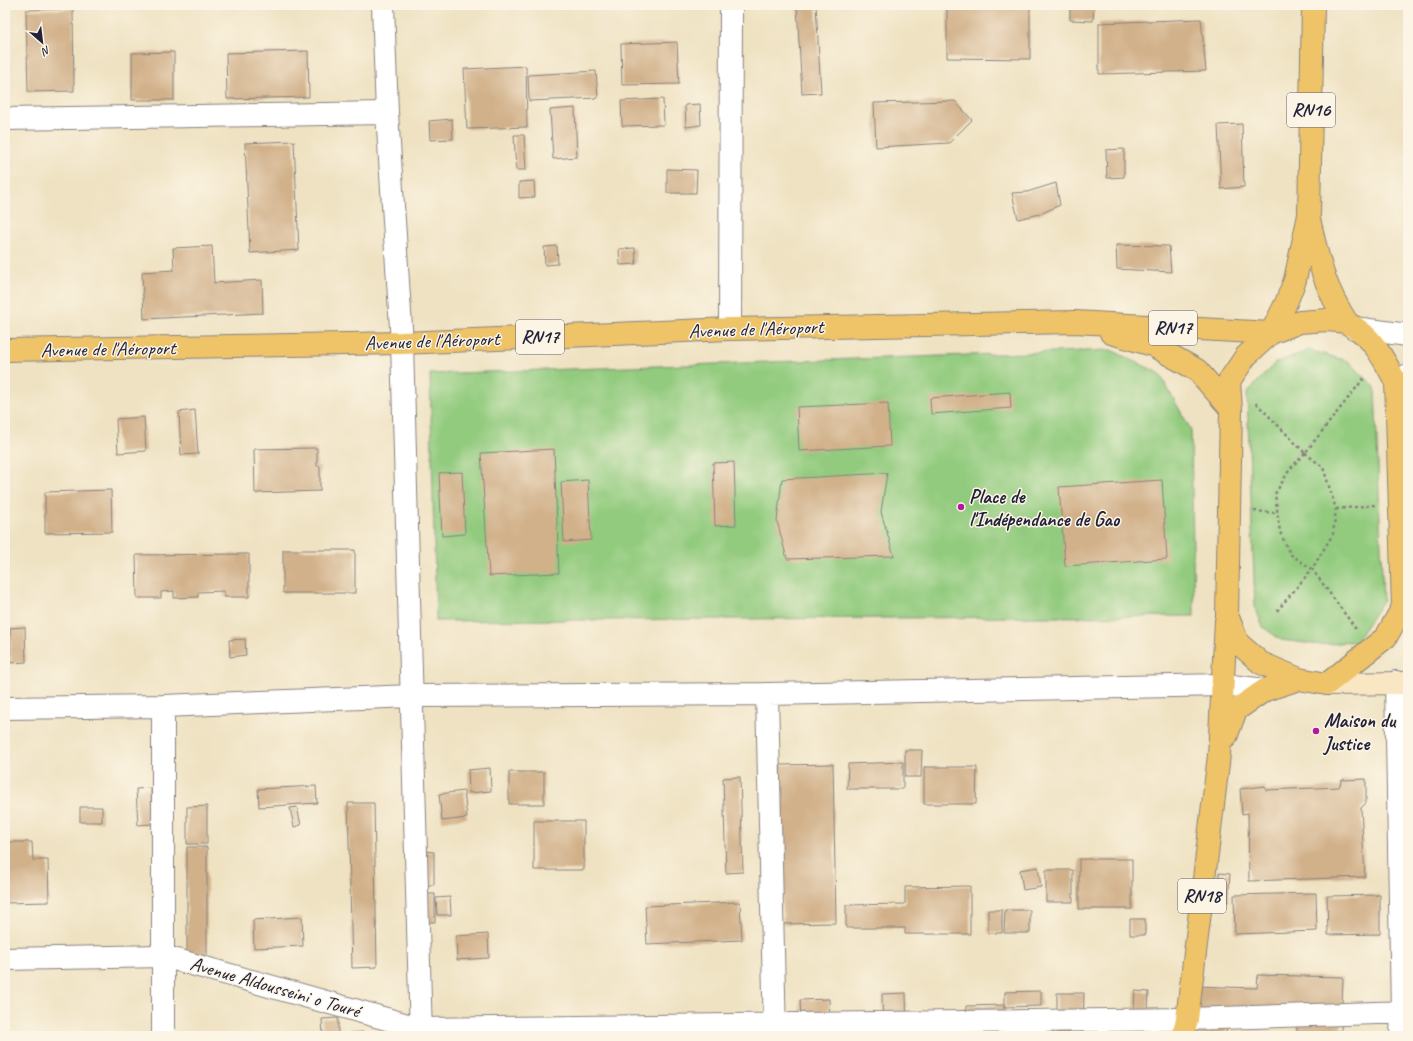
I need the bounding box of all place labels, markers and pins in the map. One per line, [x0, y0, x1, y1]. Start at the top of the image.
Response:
place label: Place de l'Indépendance de Gao [969, 484, 1121, 532]
marker: Place de l'Indépendance de Gao [956, 502, 966, 512]
place label: Maison du Justice [1322, 708, 1397, 756]
marker: Maison du Justice [1311, 726, 1321, 736]

